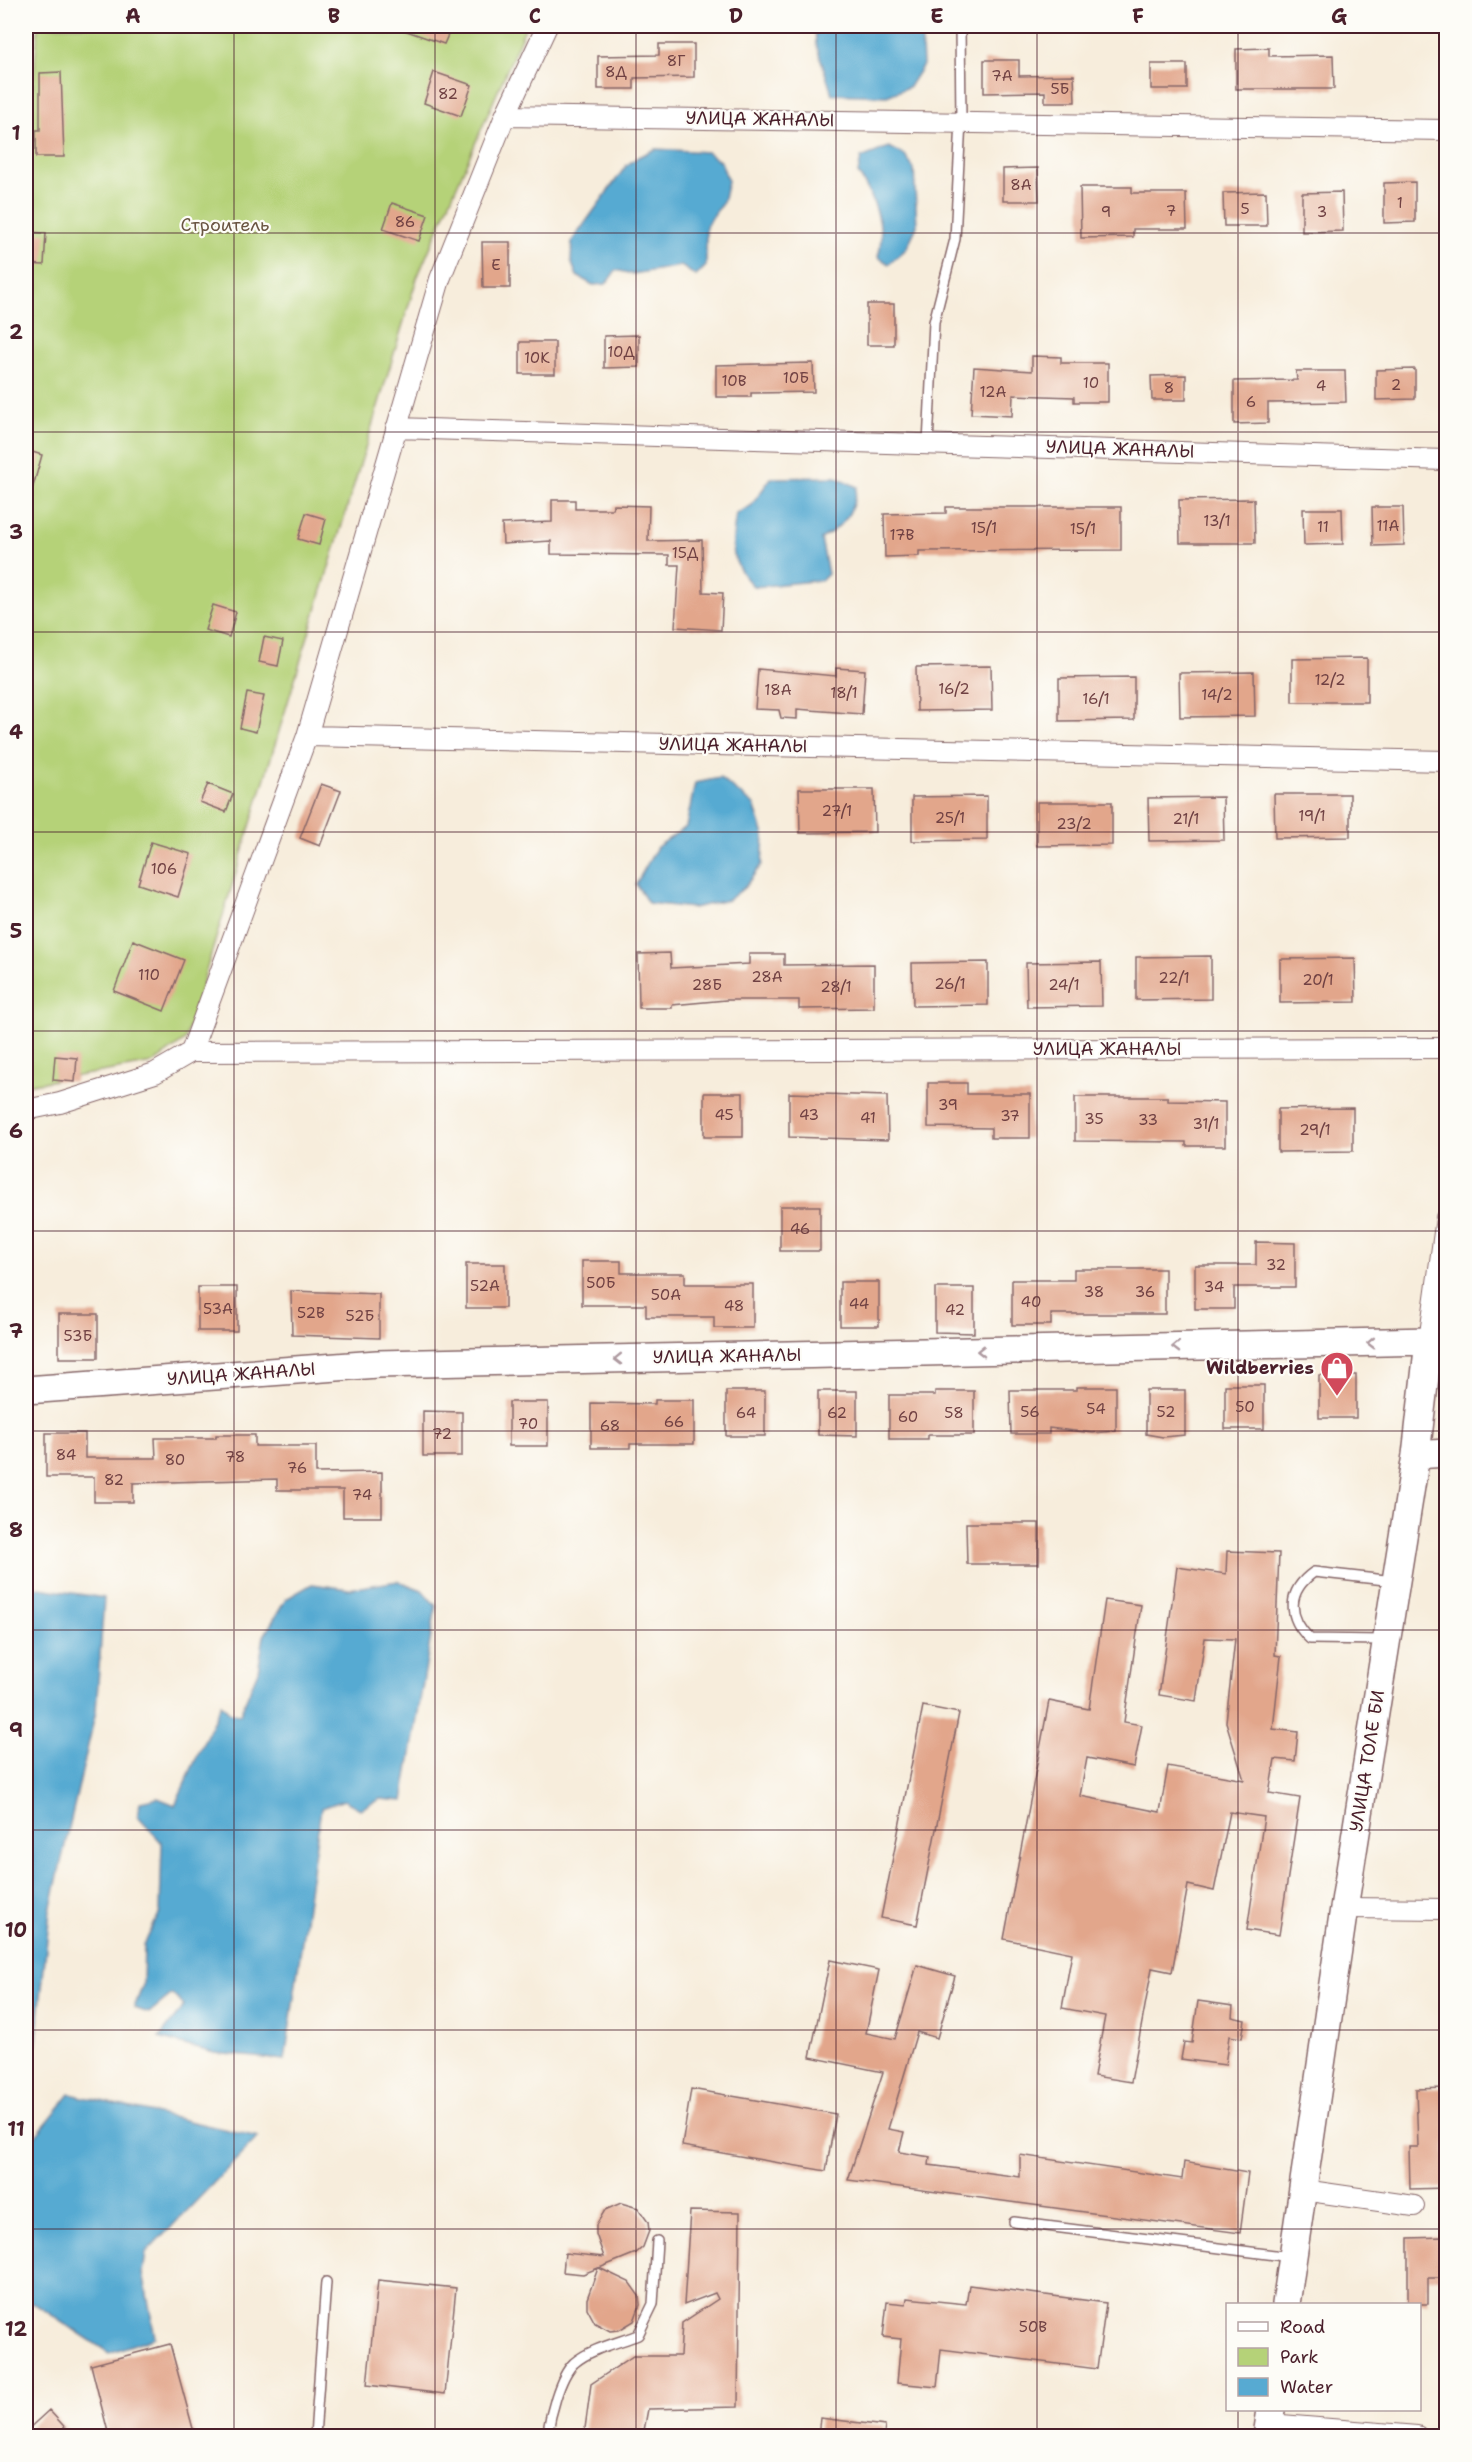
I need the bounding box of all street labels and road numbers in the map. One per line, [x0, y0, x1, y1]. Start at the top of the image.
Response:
street label: УЛИЦА ЖАНАЛЫ [685, 106, 835, 132]
street label: УЛИЦА ЖАНАЛЫ [1045, 434, 1195, 464]
street label: УЛИЦА ЖАНАЛЫ [658, 732, 808, 758]
street label: УЛИЦА ЖАНАЛЫ [1033, 1037, 1181, 1061]
street label: УЛИЦА ЖАНАЛЫ [652, 1343, 802, 1369]
street label: УЛИЦА ЖАНАЛЫ [166, 1357, 316, 1391]
street label: УЛИЦА ТОЛЕ БИ [1344, 1688, 1390, 1834]

